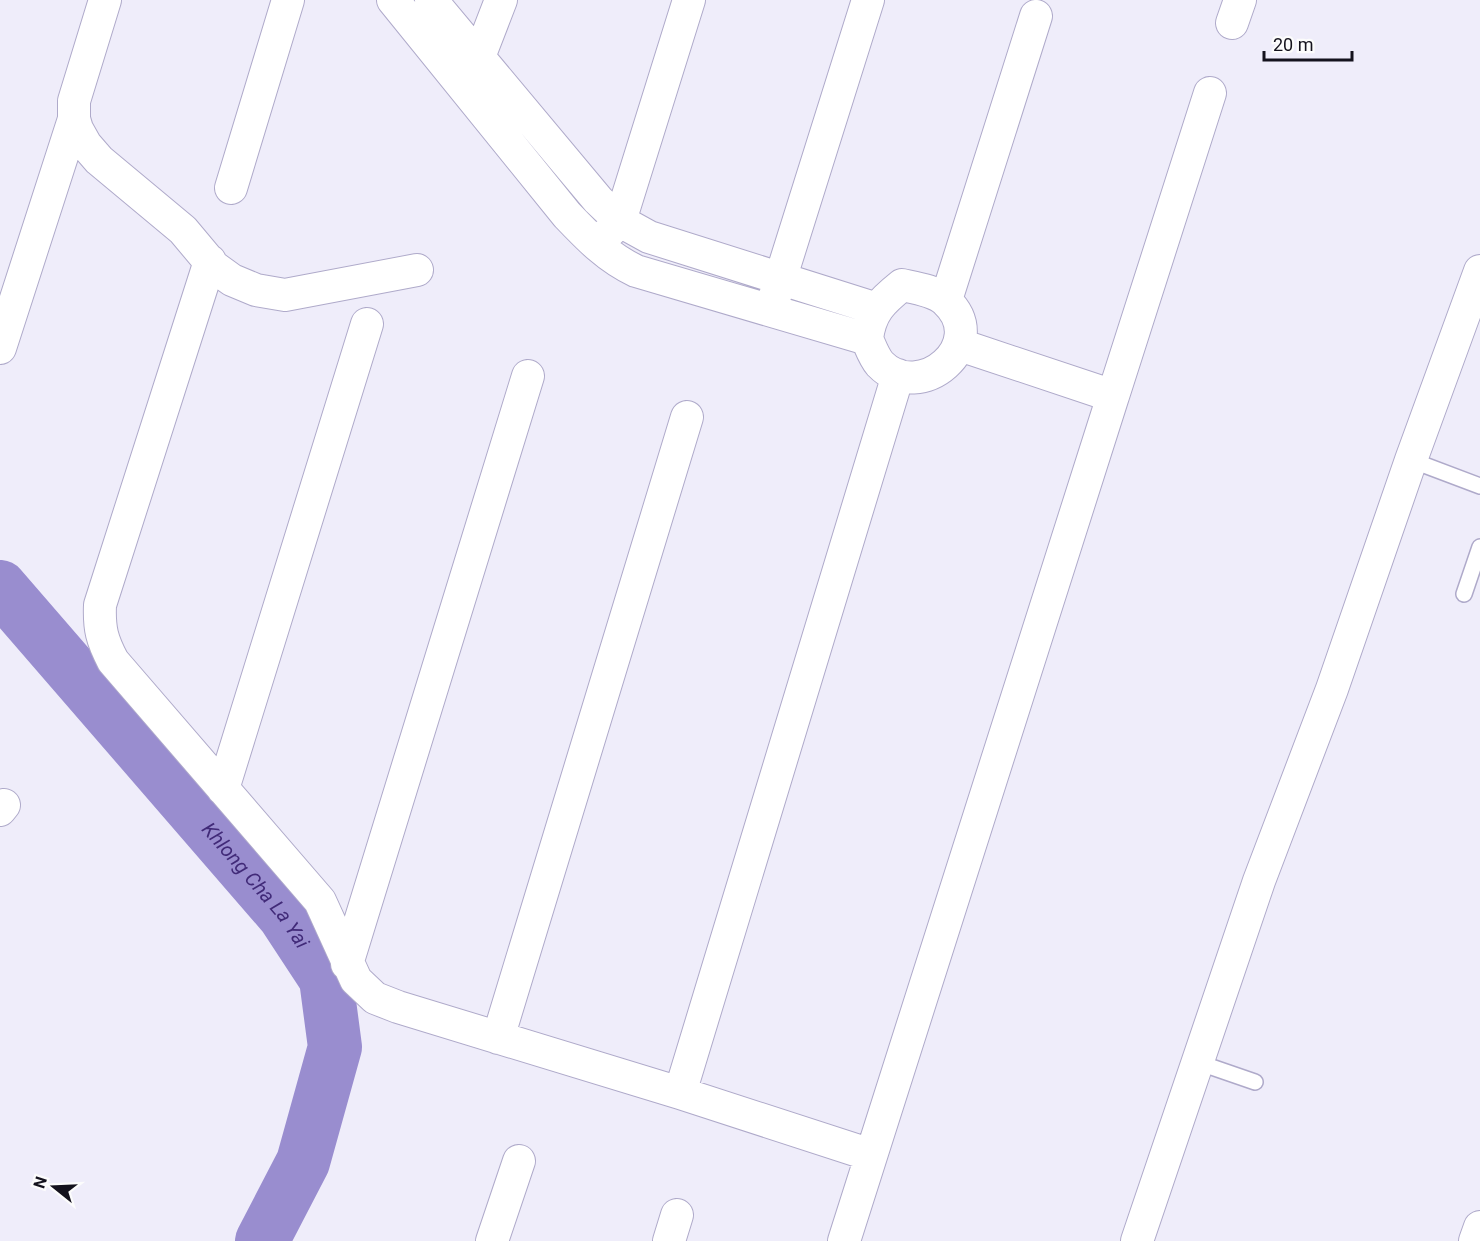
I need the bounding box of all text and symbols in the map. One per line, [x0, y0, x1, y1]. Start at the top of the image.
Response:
scale bar [1264, 24, 1352, 62]
text: 20 m [1273, 34, 1313, 55]
water label: Khlong Cha La Yai [197, 817, 315, 953]
north arrow [24, 1157, 84, 1217]
text: N [29, 1174, 51, 1191]

